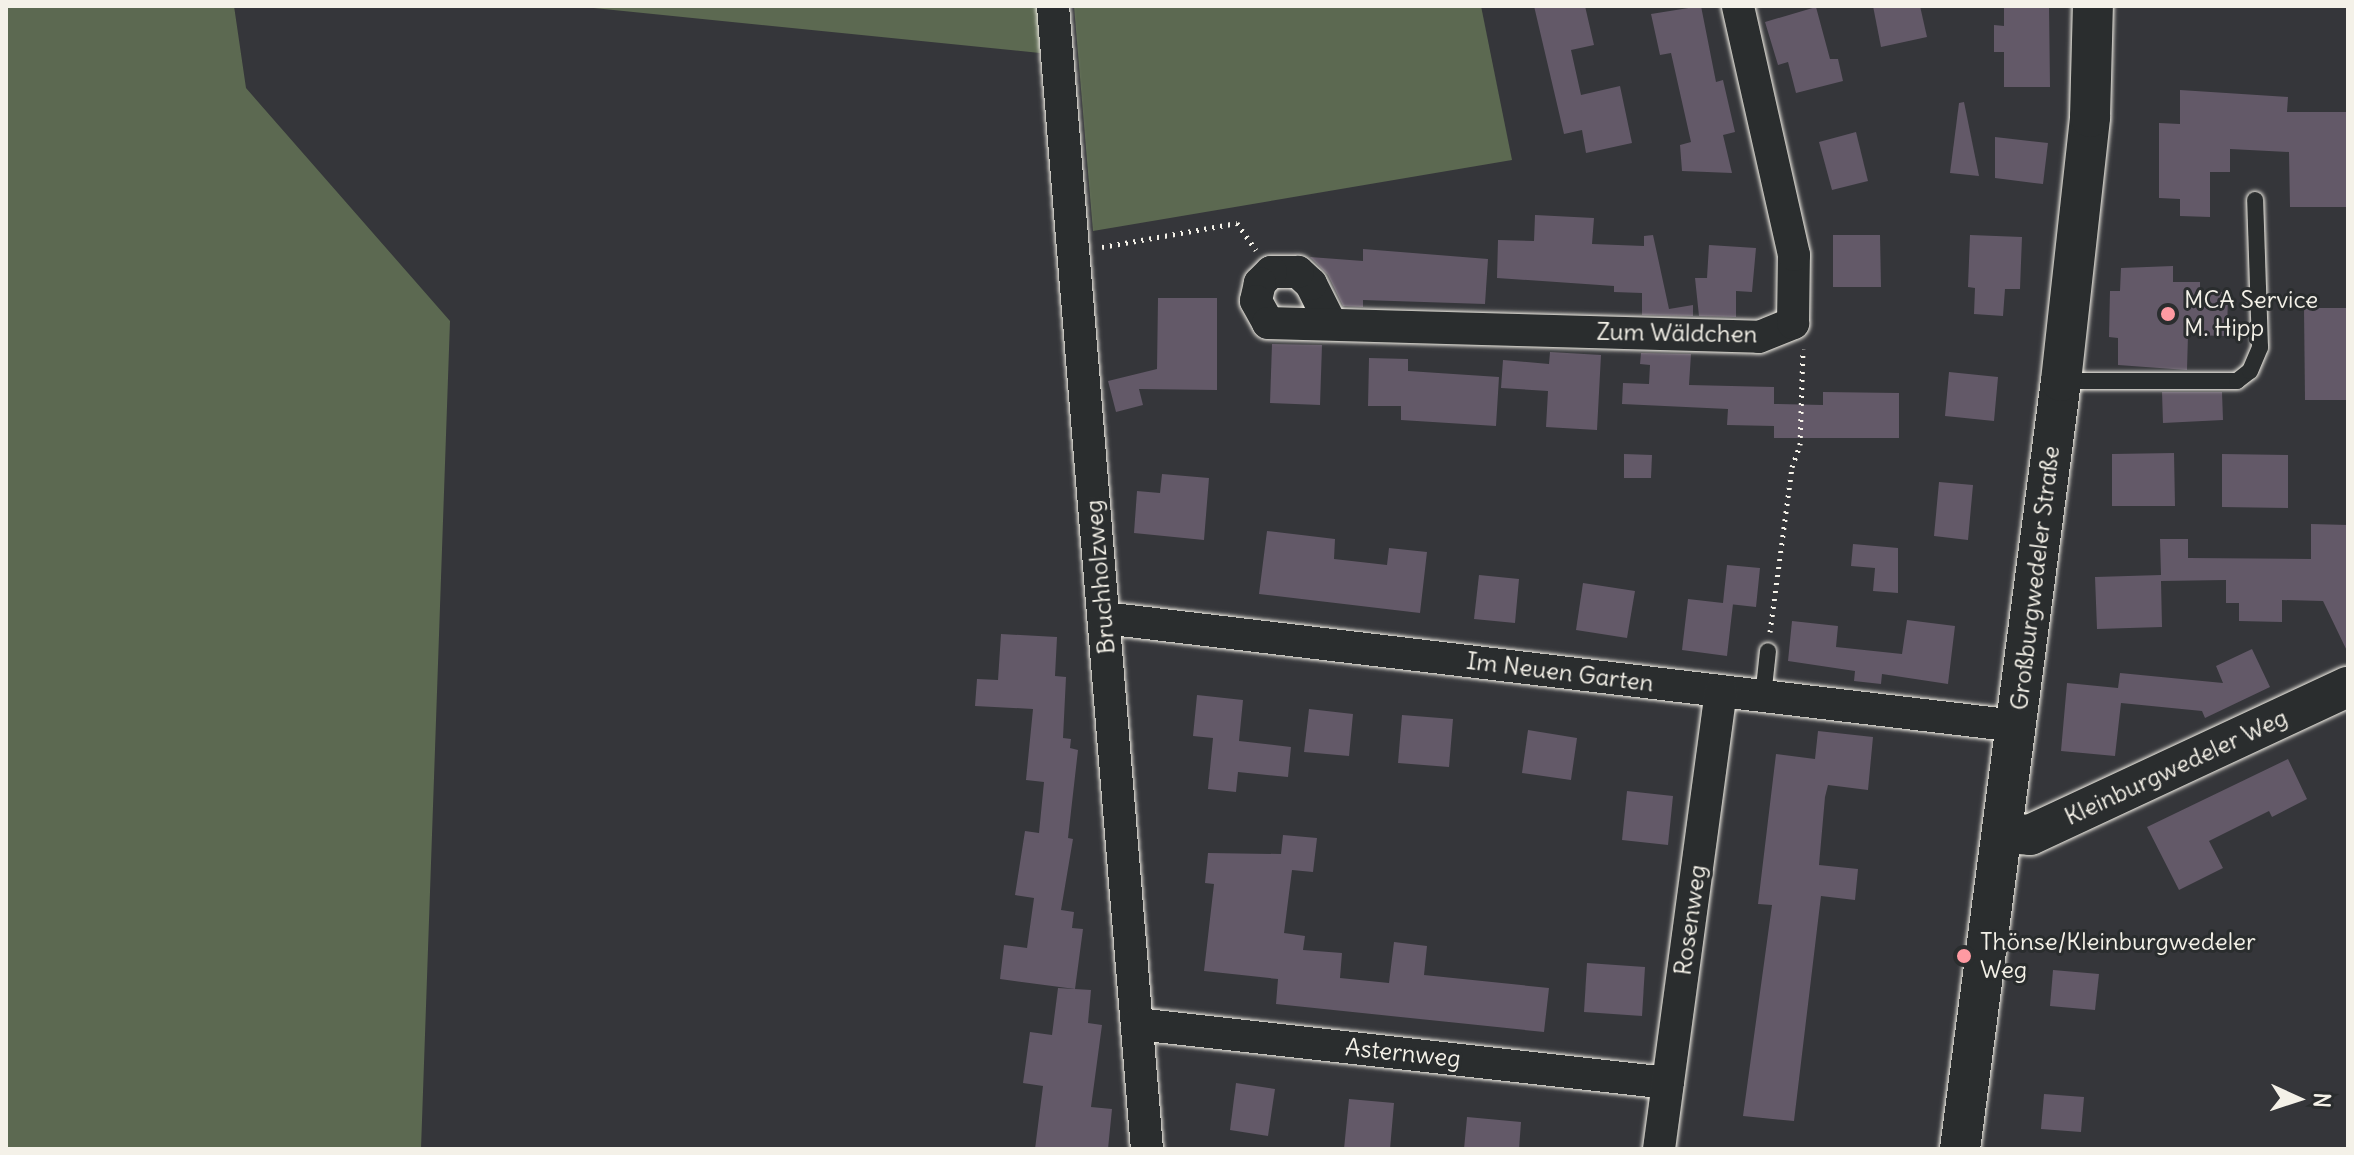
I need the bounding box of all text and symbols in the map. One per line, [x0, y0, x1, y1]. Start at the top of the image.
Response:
place label: MCA Service M. Hipp [2184, 286, 2318, 342]
marker: MCA Service M. Hipp [2159, 305, 2177, 323]
street label: Zum Wäldchen [1596, 317, 1758, 349]
street label: Großburgwedeler Straße [2004, 444, 2066, 712]
street label: Bruchholzweg [1079, 499, 1121, 655]
street label: Im Neuen Garten [1465, 646, 1655, 698]
street label: Kleinburgwedeler Weg [2060, 703, 2292, 831]
street label: Rosenweg [1668, 863, 1712, 977]
place label: Thönse/Kleinburgwedeler Weg [1980, 928, 2256, 984]
marker: Thönse/Kleinburgwedeler Weg [1955, 947, 1973, 965]
street label: Asternweg [1344, 1033, 1462, 1073]
north arrow [2258, 1059, 2338, 1139]
text: N [2308, 1092, 2336, 1109]

